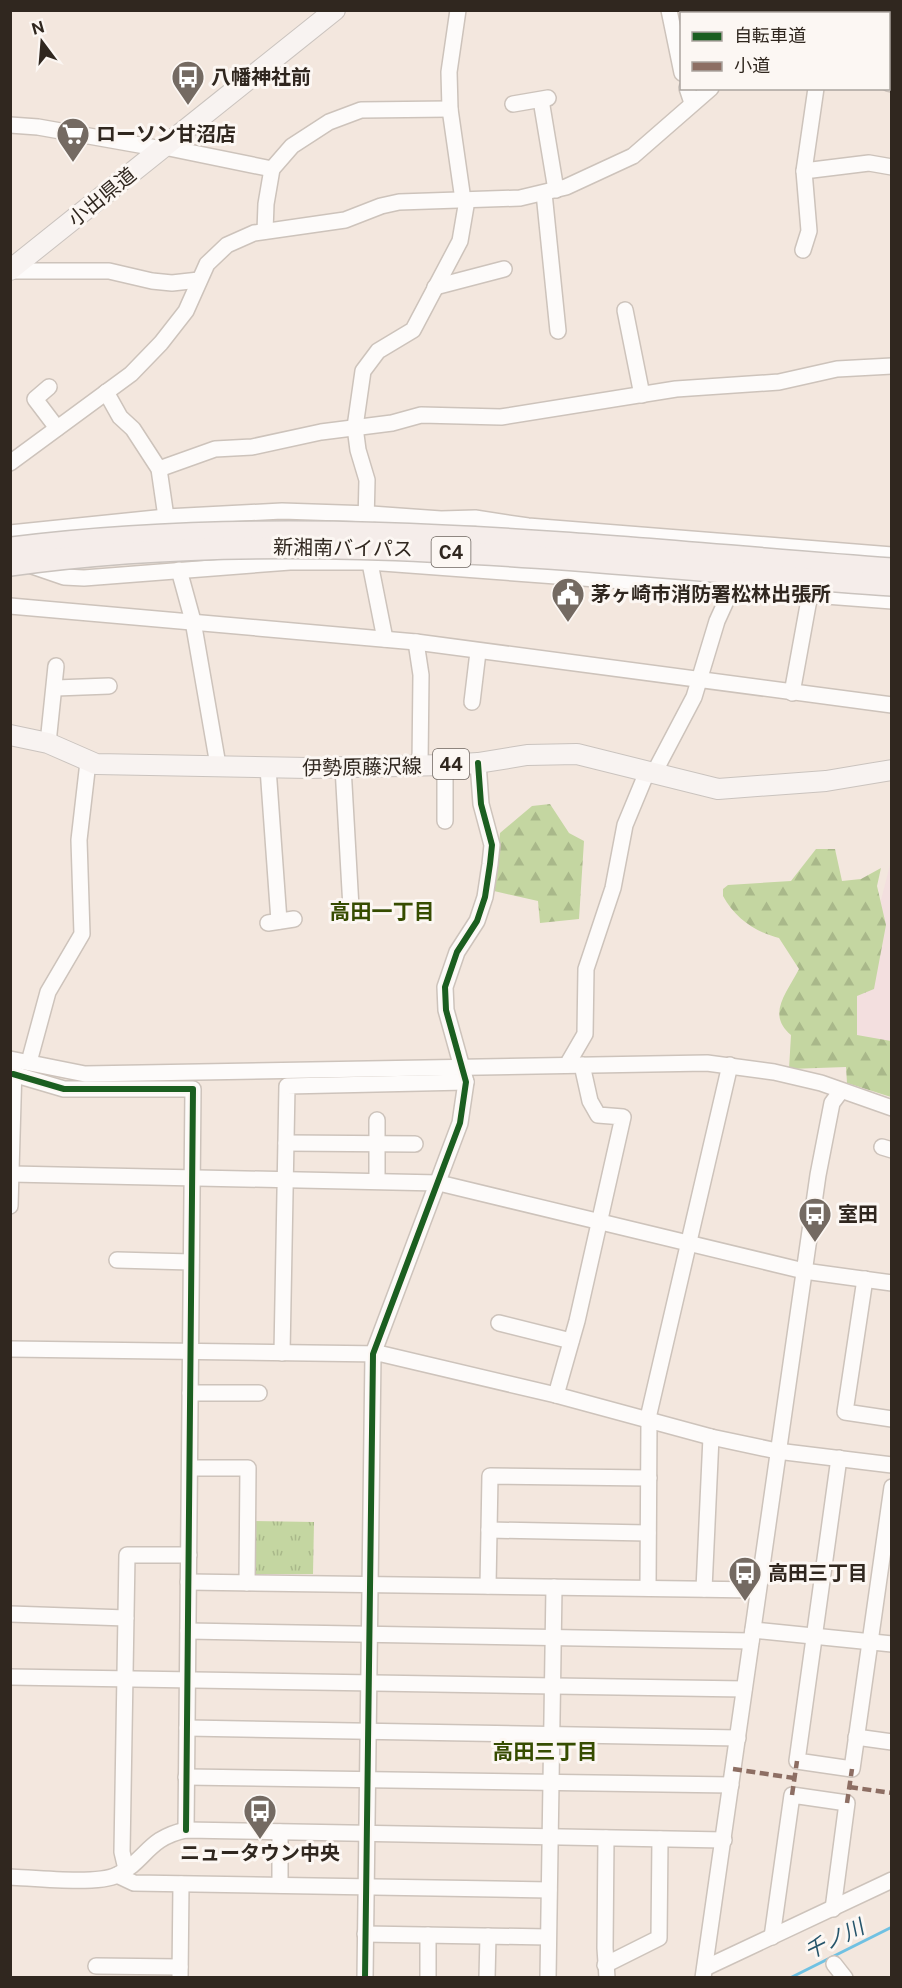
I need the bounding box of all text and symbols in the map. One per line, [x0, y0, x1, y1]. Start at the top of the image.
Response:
north arrow [12, 12, 72, 72]
legend [680, 12, 890, 90]
text: N [29, 17, 47, 39]
text: 自転車道 [734, 25, 806, 46]
text: 小道 [734, 55, 770, 76]
bus stop icon: 八幡神社前 [170, 59, 206, 106]
place label: 八幡神社前 [211, 65, 311, 89]
supermarket icon: ローソン甘沼店 [55, 116, 91, 163]
place label: ローソン甘沼店 [96, 122, 236, 146]
street label: 小出県道 [63, 163, 141, 231]
street label: 新湘南バイパス [273, 535, 413, 561]
road number: C4 [432, 537, 470, 567]
public building icon: 茅ヶ崎市消防署松林出張所 [550, 576, 586, 623]
place label: 茅ヶ崎市消防署松林出張所 [591, 582, 831, 606]
road number: 44 [433, 749, 469, 779]
street label: 伊勢原藤沢線 [302, 754, 422, 780]
district label: 高田一丁目 [330, 899, 435, 924]
bus stop icon: 室田 [797, 1196, 833, 1243]
place label: 室田 [838, 1202, 878, 1226]
bus stop icon: 高田三丁目 [727, 1555, 763, 1602]
place label: 高田三丁目 [768, 1561, 868, 1585]
district label: 高田三丁目 [493, 1739, 598, 1764]
bus stop icon: ニュータウン中央 [242, 1793, 278, 1840]
place label: ニュータウン中央 [180, 1841, 340, 1865]
water label: 千ノ川 [800, 1913, 870, 1964]

